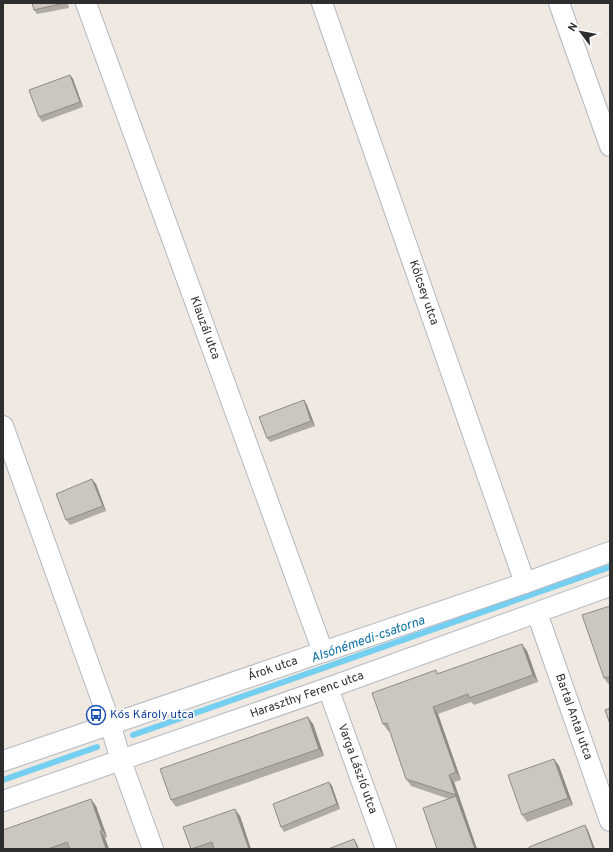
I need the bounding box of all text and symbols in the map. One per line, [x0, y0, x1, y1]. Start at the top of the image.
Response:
north arrow [561, 12, 601, 52]
text: N [565, 20, 581, 34]
street label: Kölcsey utca [405, 258, 442, 327]
street label: Klauzál utca [186, 294, 224, 362]
water label: Alsónémedi-csatorna [309, 613, 427, 667]
street label: Árok utca [246, 653, 300, 685]
street label: Haraszthy Ferenc utca [248, 668, 366, 722]
street label: Bartal Antal utca [551, 671, 596, 762]
bus stop icon: Kós Károly utca [85, 704, 107, 726]
place label: Kós Károly utca [110, 707, 194, 723]
street label: Varga László utca [334, 722, 381, 816]

